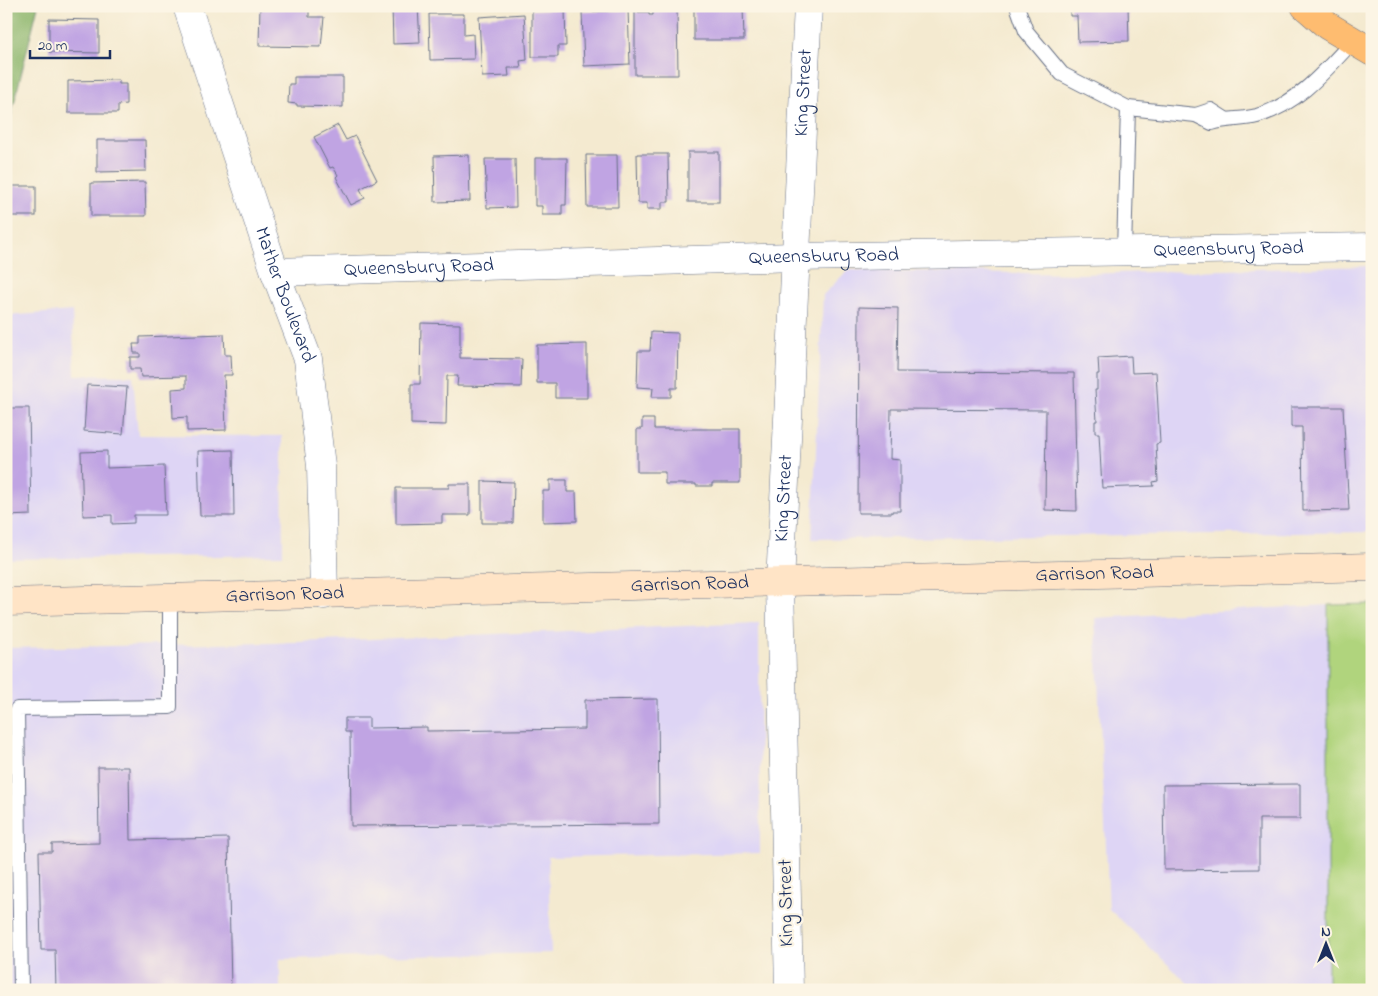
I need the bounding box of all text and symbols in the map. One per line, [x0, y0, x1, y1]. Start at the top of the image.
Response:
scale bar [30, 28, 110, 60]
text: 20 m [38, 35, 68, 57]
street label: King Street [787, 48, 820, 137]
street label: Mather Boulevard [247, 223, 323, 367]
street label: Queensbury Road [1153, 234, 1304, 265]
street label: Queensbury Road [748, 241, 899, 273]
street label: Queensbury Road [344, 251, 494, 285]
street label: King Street [768, 453, 801, 543]
street label: Garrison Road [1035, 558, 1154, 590]
street label: Garrison Road [630, 568, 749, 600]
street label: Garrison Road [225, 579, 344, 611]
street label: King Street [772, 859, 803, 947]
north arrow [1300, 918, 1350, 968]
text: N [1321, 922, 1331, 943]

